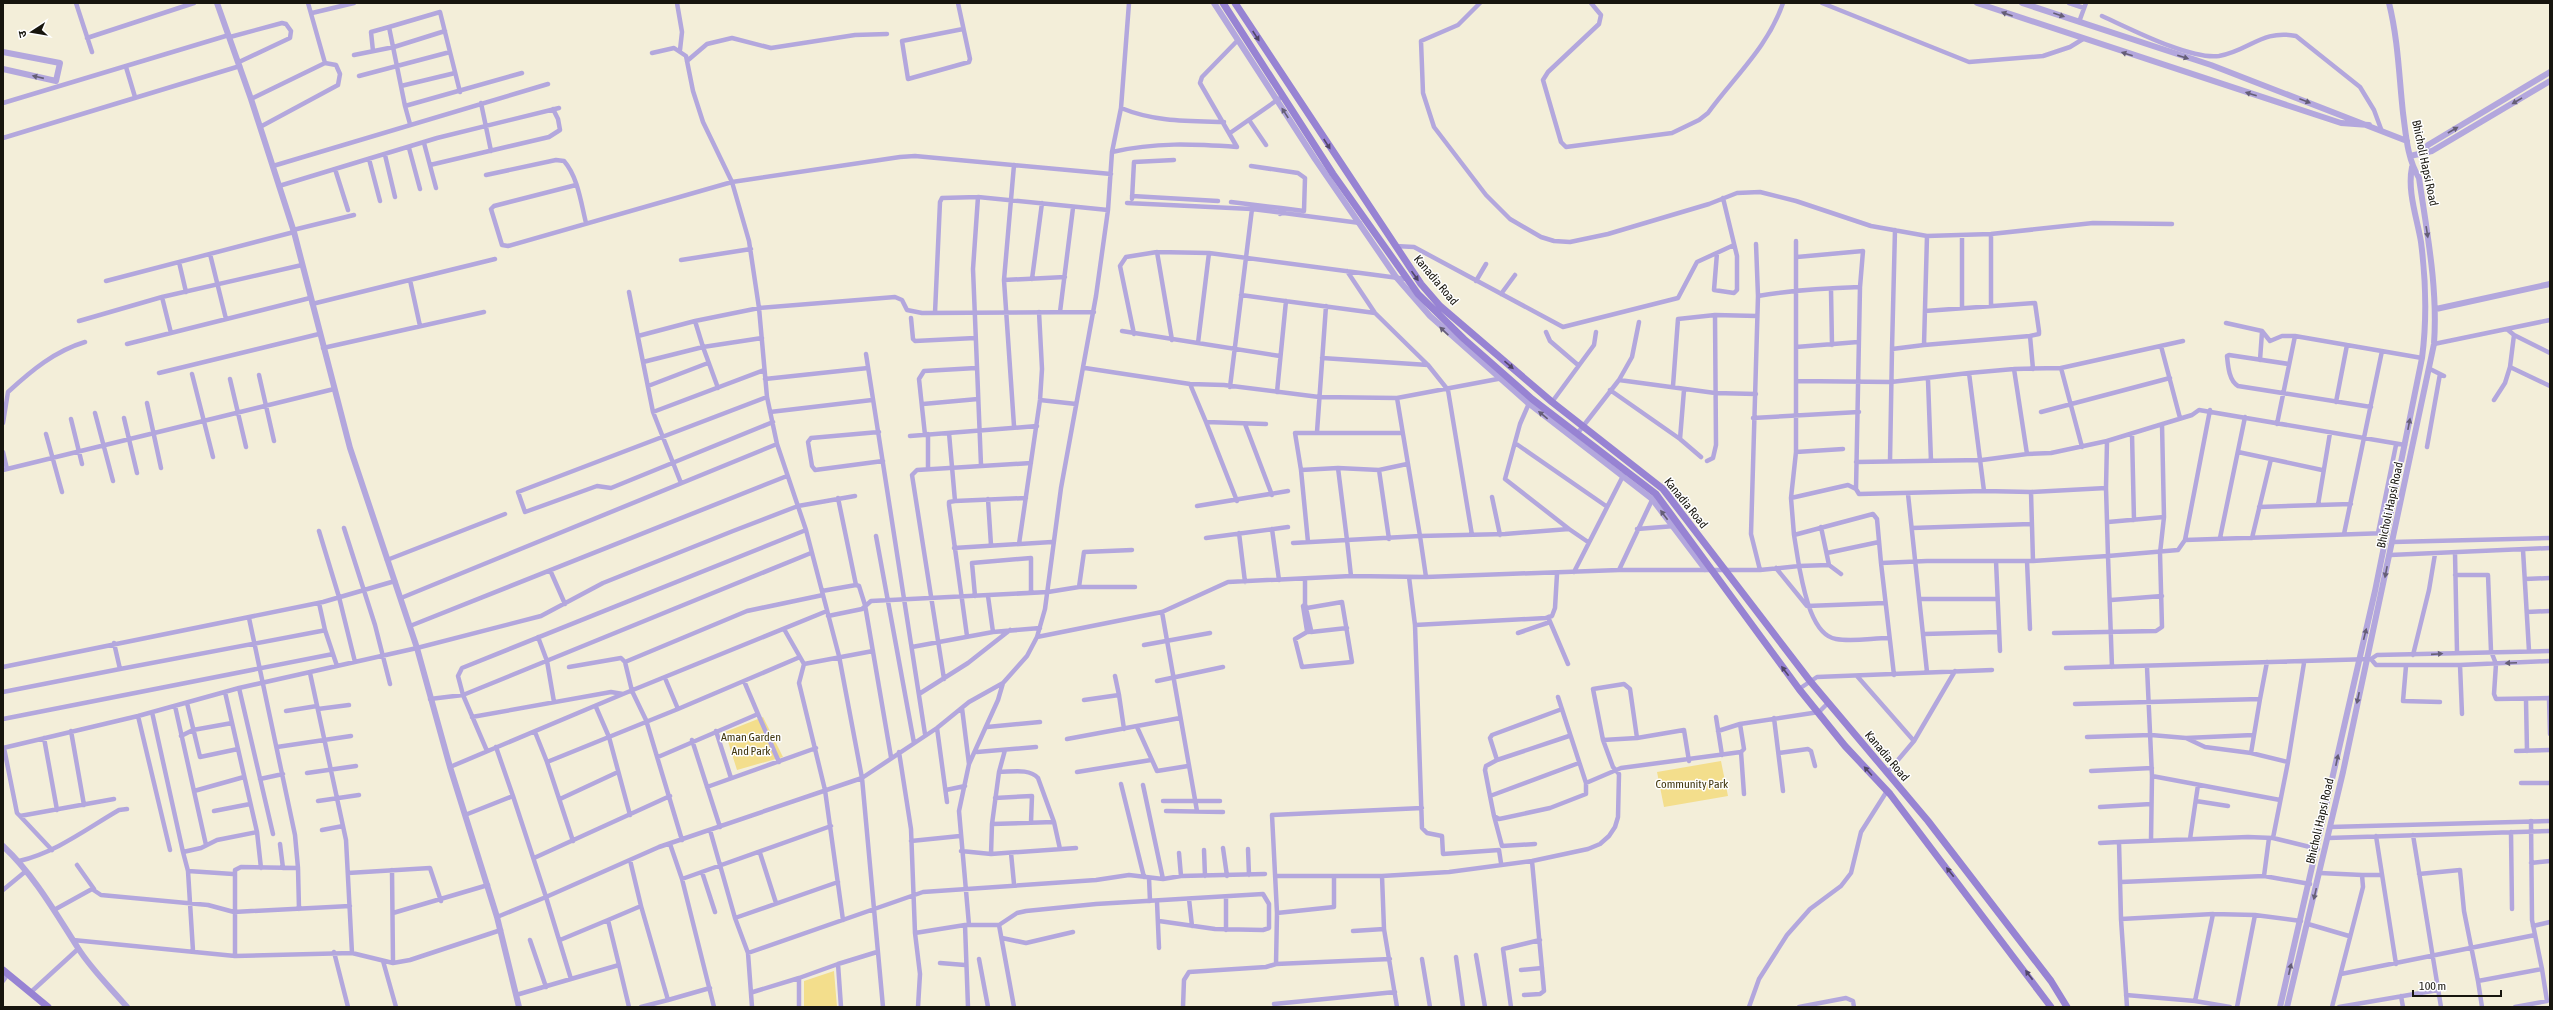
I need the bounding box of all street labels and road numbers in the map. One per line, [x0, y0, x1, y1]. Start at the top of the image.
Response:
street label: Bhicholi Hapsi Road [2409, 119, 2441, 207]
street label: Kanadia Road [1411, 252, 1461, 308]
street label: Bhicholi Hapsi Road [2374, 461, 2406, 549]
street label: Kanadia Road [1661, 475, 1711, 531]
street label: Kanadia Road [1862, 728, 1912, 784]
street label: Bhicholi Hapsi Road [2303, 777, 2337, 865]

